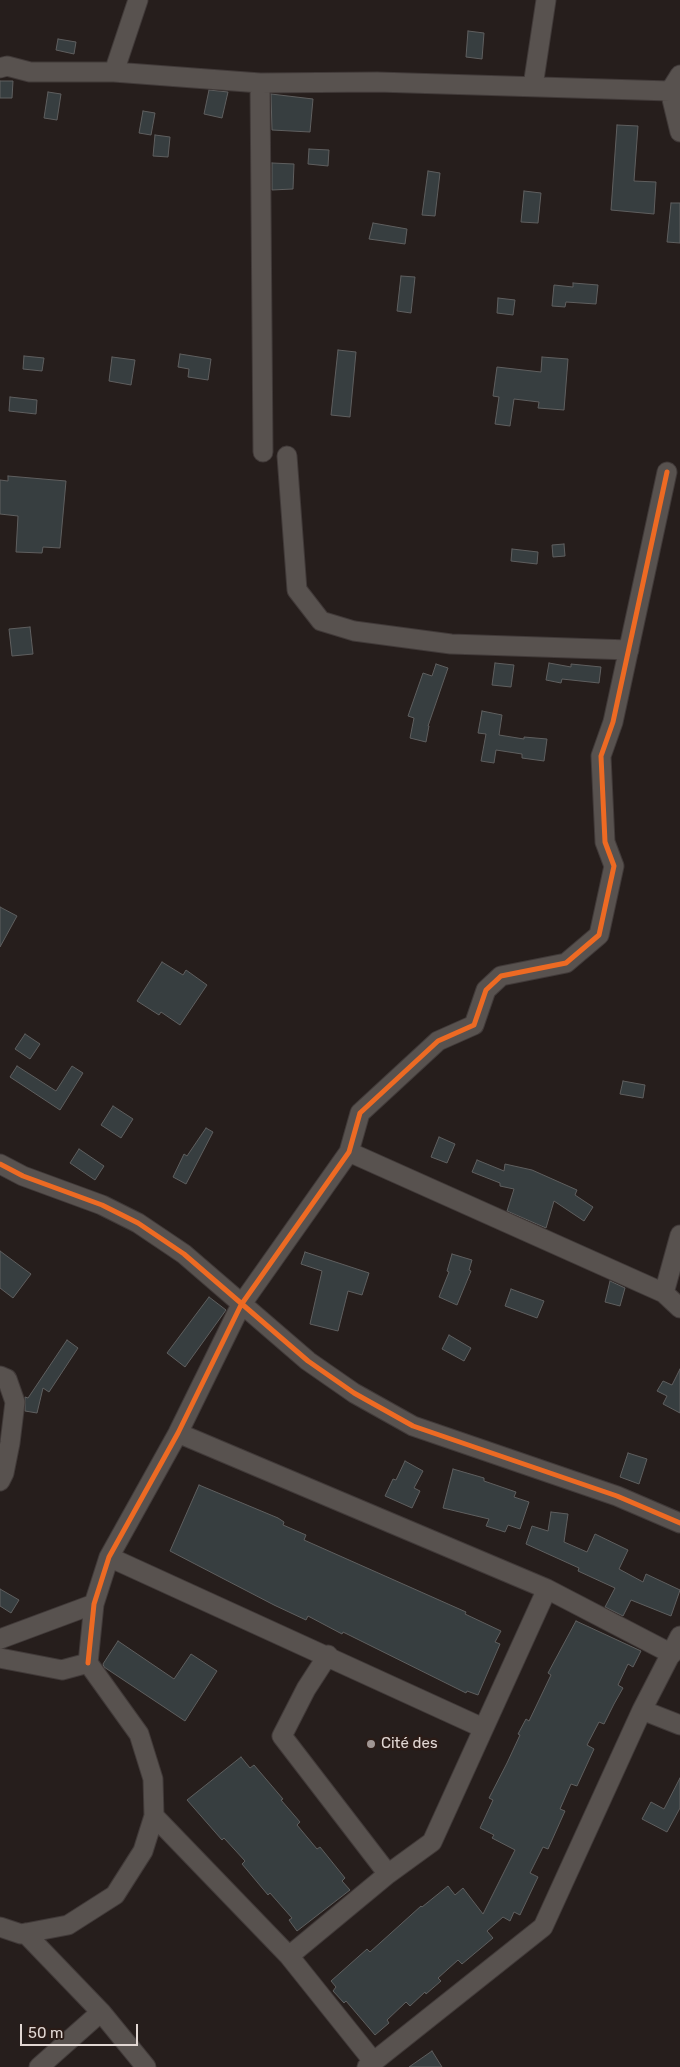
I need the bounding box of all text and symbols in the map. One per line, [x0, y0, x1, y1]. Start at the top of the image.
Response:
place label: Cité des [381, 1735, 438, 1753]
marker: Cité des [365, 1738, 377, 1750]
scale bar [22, 2014, 140, 2046]
text: 50 m [28, 2024, 63, 2042]

